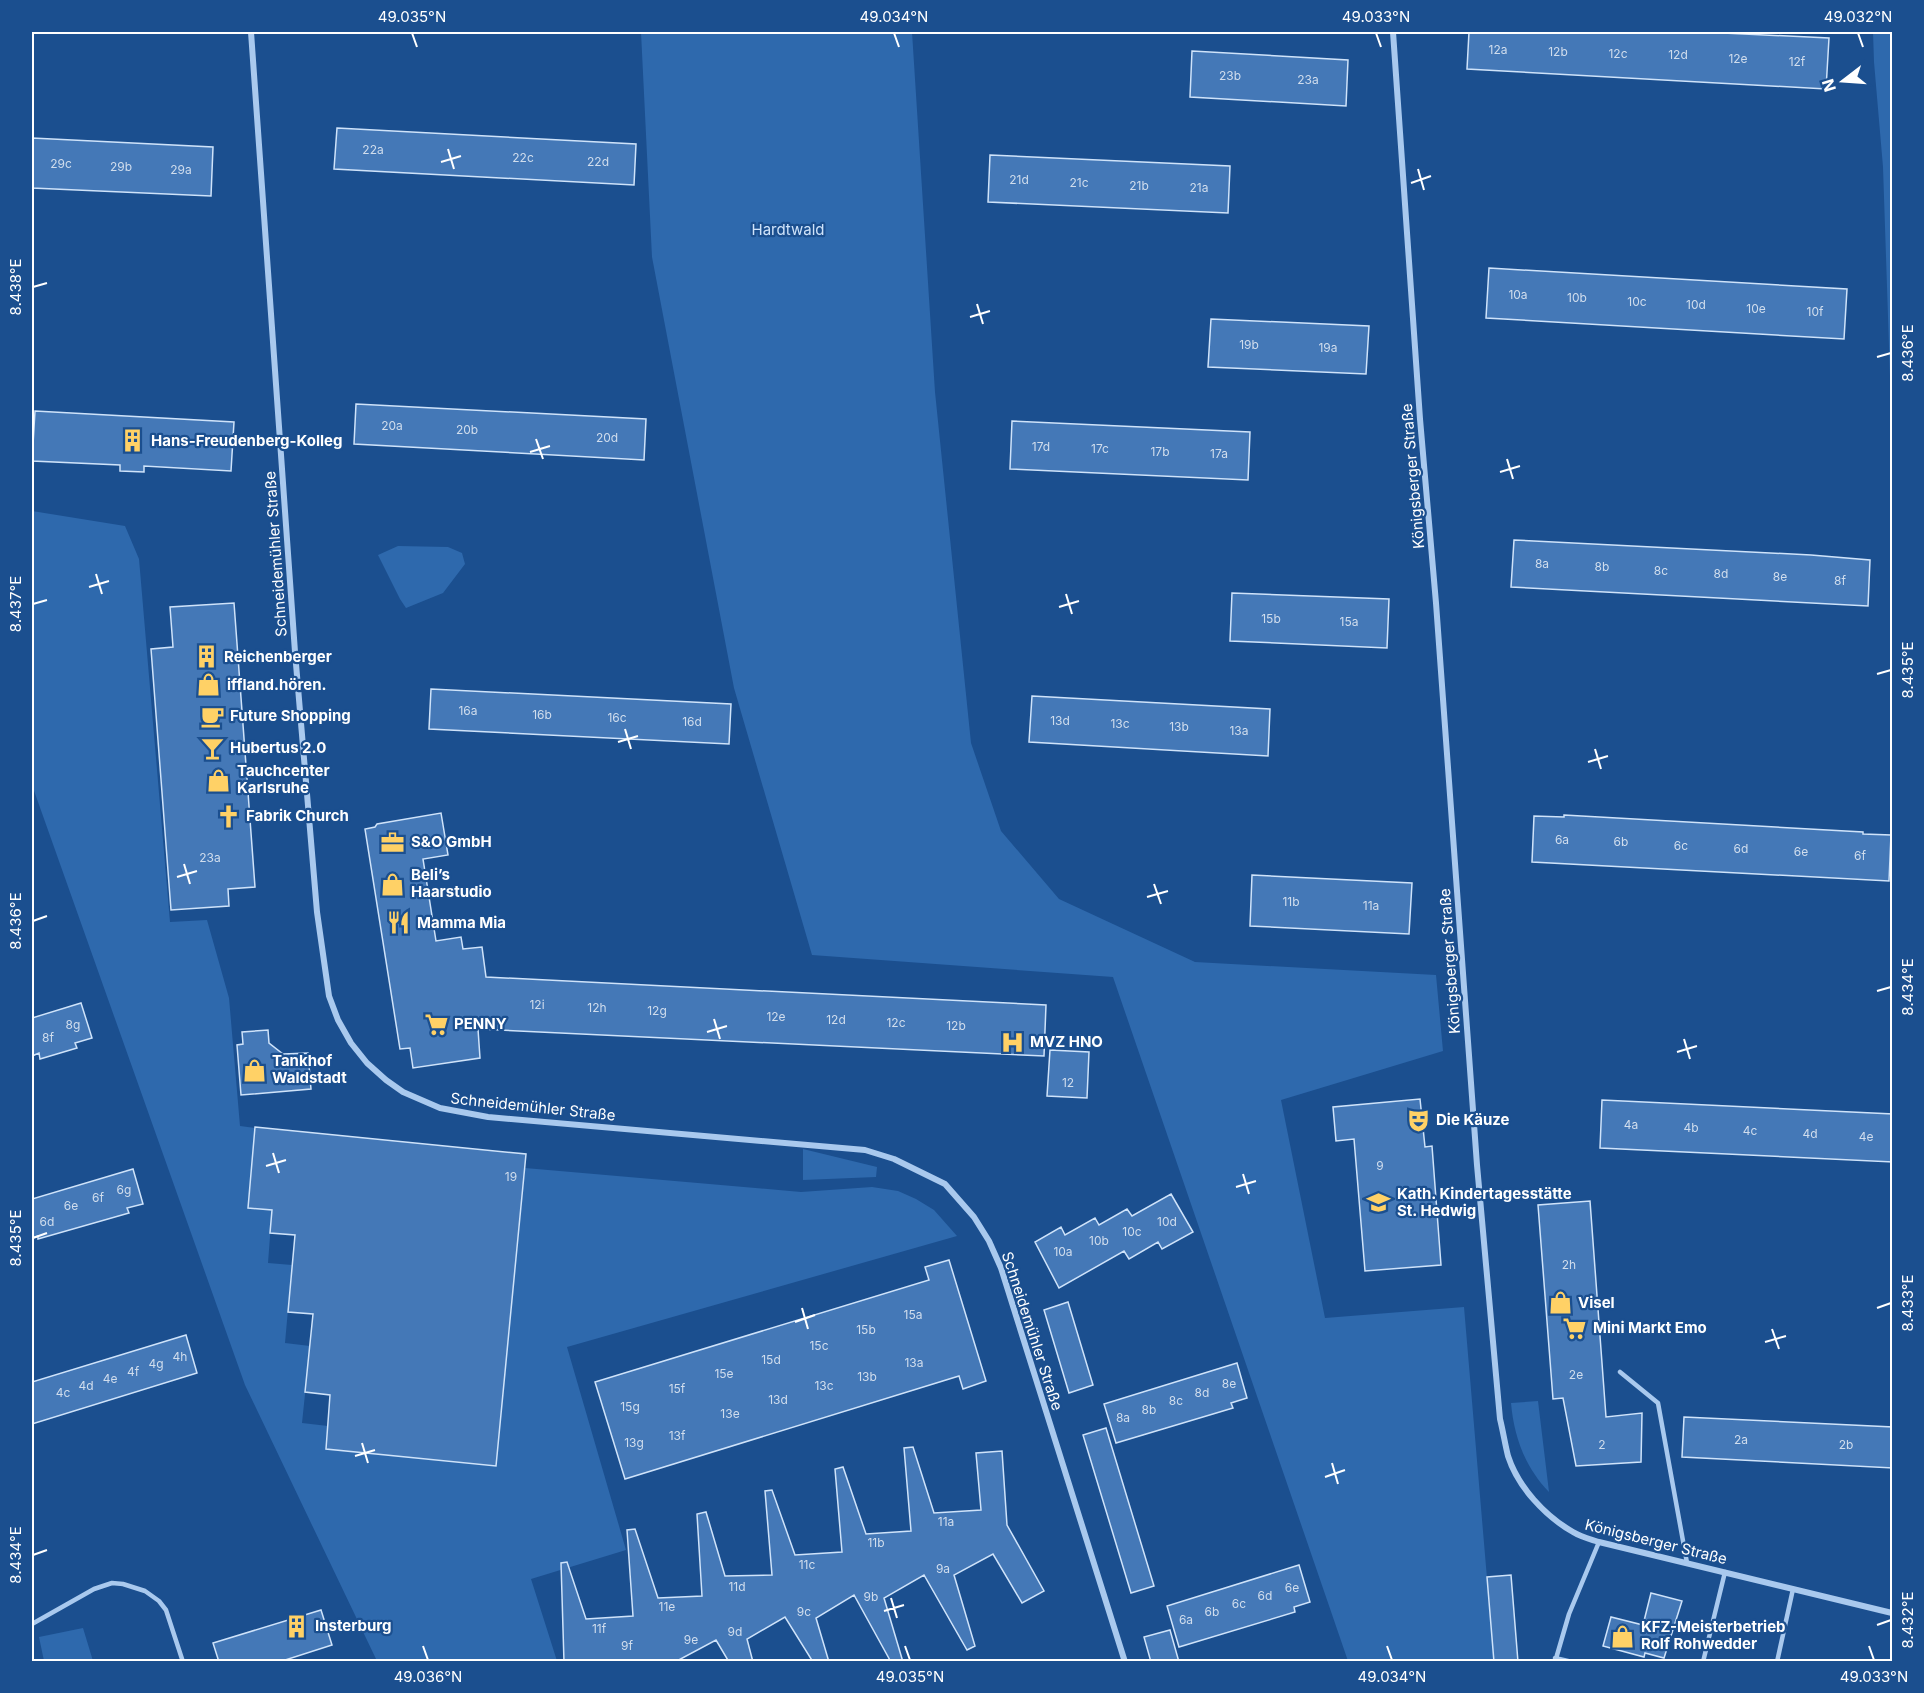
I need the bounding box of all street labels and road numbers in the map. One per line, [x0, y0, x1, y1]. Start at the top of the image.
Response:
street label: Königsberger Straße [1397, 403, 1428, 550]
street label: Schneidemühler Straße [260, 471, 291, 637]
street label: Königsberger Straße [1435, 888, 1464, 1034]
street label: Schneidemühler Straße [450, 1088, 617, 1125]
street label: Schneidemühler Straße [998, 1249, 1067, 1413]
street label: Königsberger Straße [1583, 1515, 1729, 1568]

